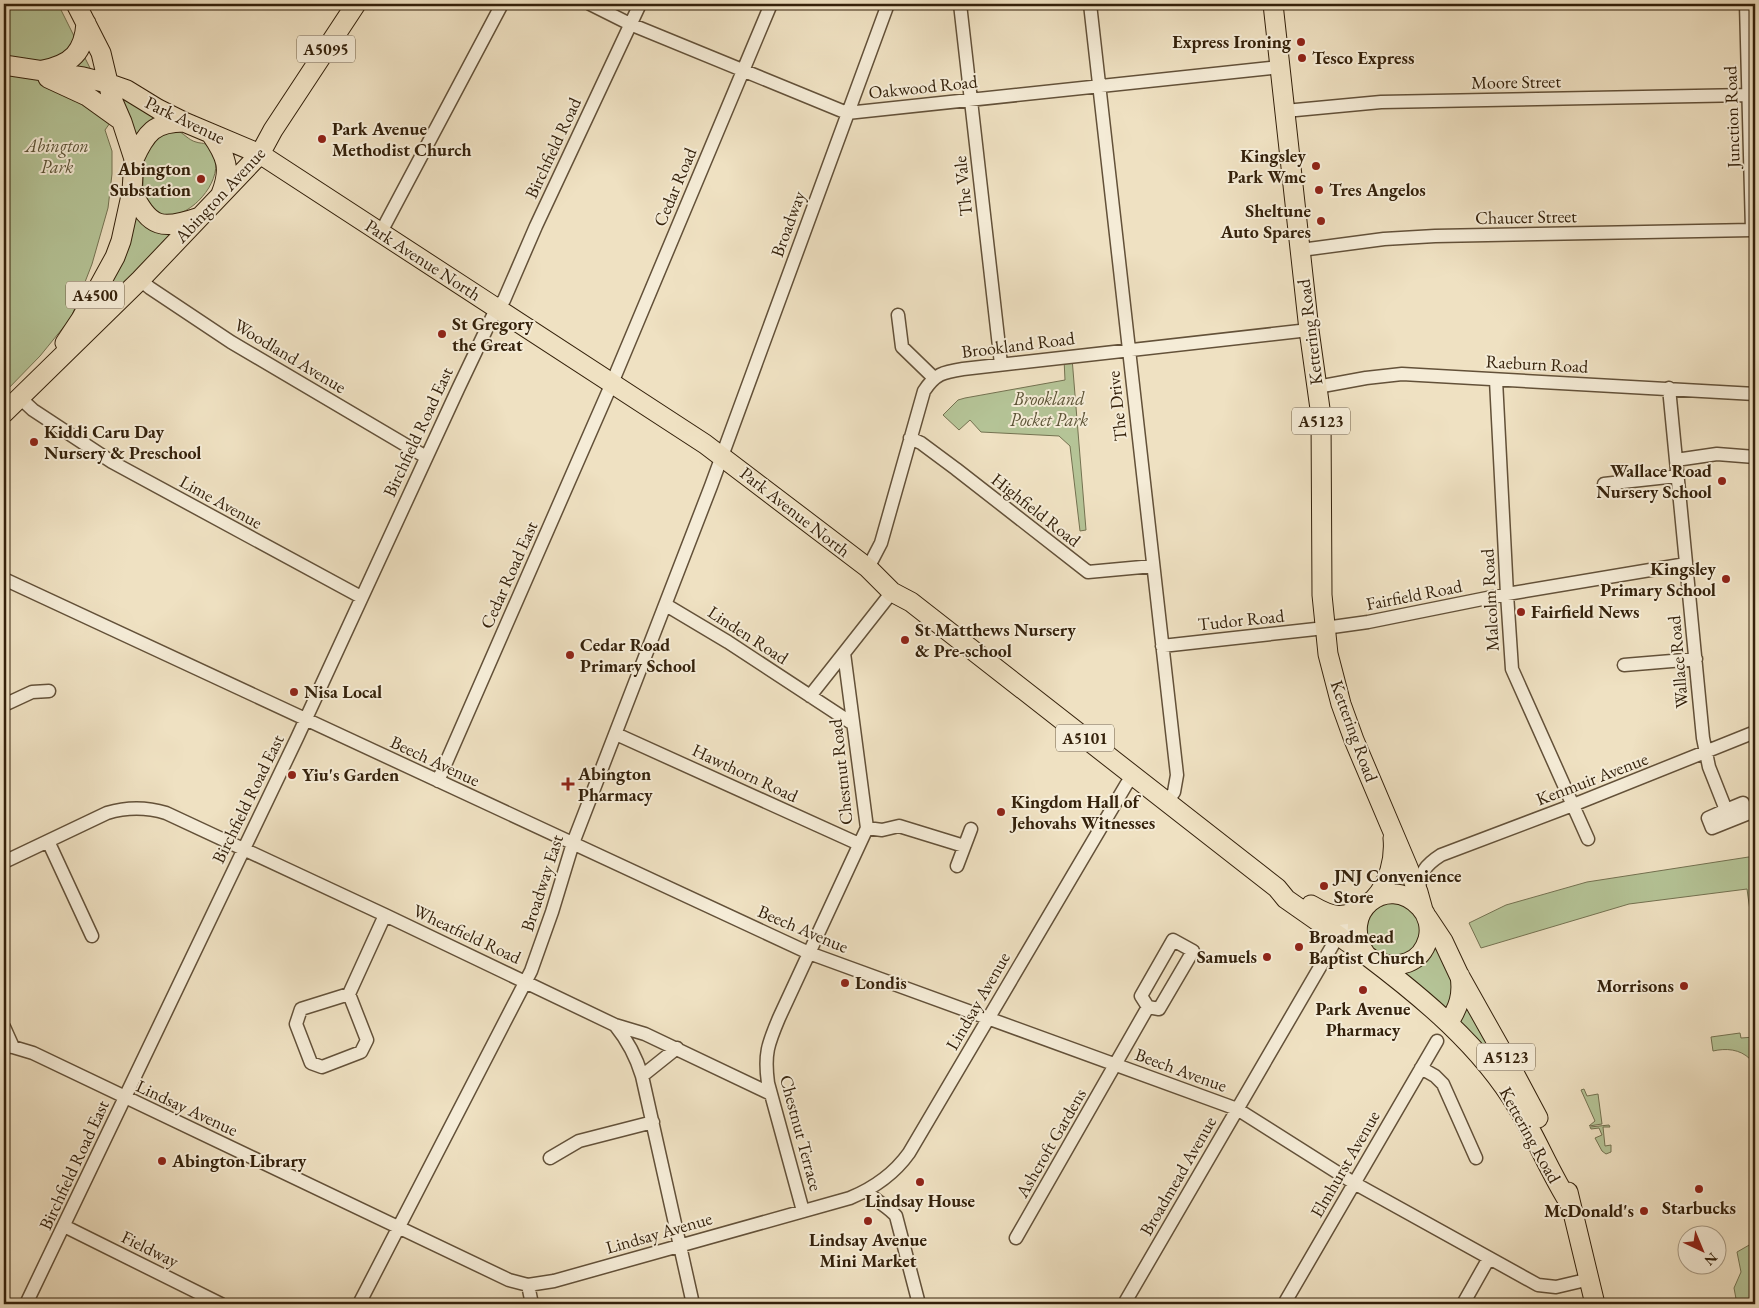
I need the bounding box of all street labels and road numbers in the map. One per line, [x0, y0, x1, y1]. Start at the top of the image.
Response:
road number: A5095 [297, 36, 355, 62]
street label: Junction Road [1718, 65, 1745, 170]
street label: Oakwood Road [867, 69, 979, 104]
street label: Moore Street [1471, 69, 1561, 94]
street label: Park Avenue [142, 90, 229, 149]
street label: Birchfield Road [519, 93, 586, 202]
street label: Abington Avenue [169, 142, 270, 248]
street label: Cedar Road [648, 143, 702, 230]
street label: The Vale [948, 155, 977, 217]
street label: Broadway [765, 188, 810, 260]
street label: Chaucer Street [1475, 204, 1577, 229]
street label: Park Avenue North [361, 214, 486, 306]
street label: Kettering Road [1291, 277, 1327, 386]
road number: A4500 [66, 282, 124, 308]
street label: Woodland Avenue [230, 313, 351, 398]
street label: Brookland Road [960, 326, 1077, 363]
street label: Raeburn Road [1485, 349, 1590, 378]
street label: Birchfield Road East [377, 363, 458, 500]
street label: The Drive [1101, 370, 1132, 442]
road number: A5123 [1292, 408, 1350, 434]
street label: Park Avenue North [736, 461, 855, 562]
street label: Highfield Road [987, 468, 1086, 552]
street label: Lime Avenue [176, 469, 267, 534]
street label: Cedar Road East [475, 517, 543, 632]
street label: Malcolm Road [1475, 547, 1504, 652]
street label: Fairfield Road [1364, 574, 1465, 615]
street label: Linden Road [704, 600, 794, 670]
street label: Tudor Road [1197, 603, 1286, 635]
street label: Wallace Road [1662, 614, 1693, 709]
street label: Kettering Road [1325, 677, 1384, 786]
street label: Chestnut Road [823, 717, 858, 826]
road number: A5101 [1056, 724, 1114, 751]
street label: Birchfield Road East [206, 730, 289, 867]
street label: Beech Avenue [387, 730, 484, 791]
street label: Hawthorn Road [689, 738, 803, 808]
street label: Kenmuir Avenue [1533, 747, 1651, 810]
street label: Broadway East [515, 831, 568, 934]
street label: Wheatfield Road [409, 898, 526, 969]
street label: Beech Avenue [754, 899, 852, 958]
street label: Lindsay Avenue [940, 948, 1015, 1054]
street label: Beech Avenue [1132, 1042, 1230, 1097]
road number: A5123 [1477, 1044, 1535, 1070]
street label: Chestnut Terrace [775, 1072, 828, 1193]
street label: Lindsay Avenue [133, 1074, 242, 1141]
street label: Kettering Road [1495, 1083, 1567, 1188]
street label: Ashcroft Gardens [1010, 1084, 1091, 1202]
street label: Birchfield Road East [33, 1096, 114, 1233]
street label: Elmhurst Avenue [1305, 1106, 1385, 1221]
street label: Broadmead Avenue [1134, 1112, 1221, 1240]
street label: Lindsay Avenue [603, 1206, 715, 1259]
street label: Fieldway [118, 1225, 183, 1272]

